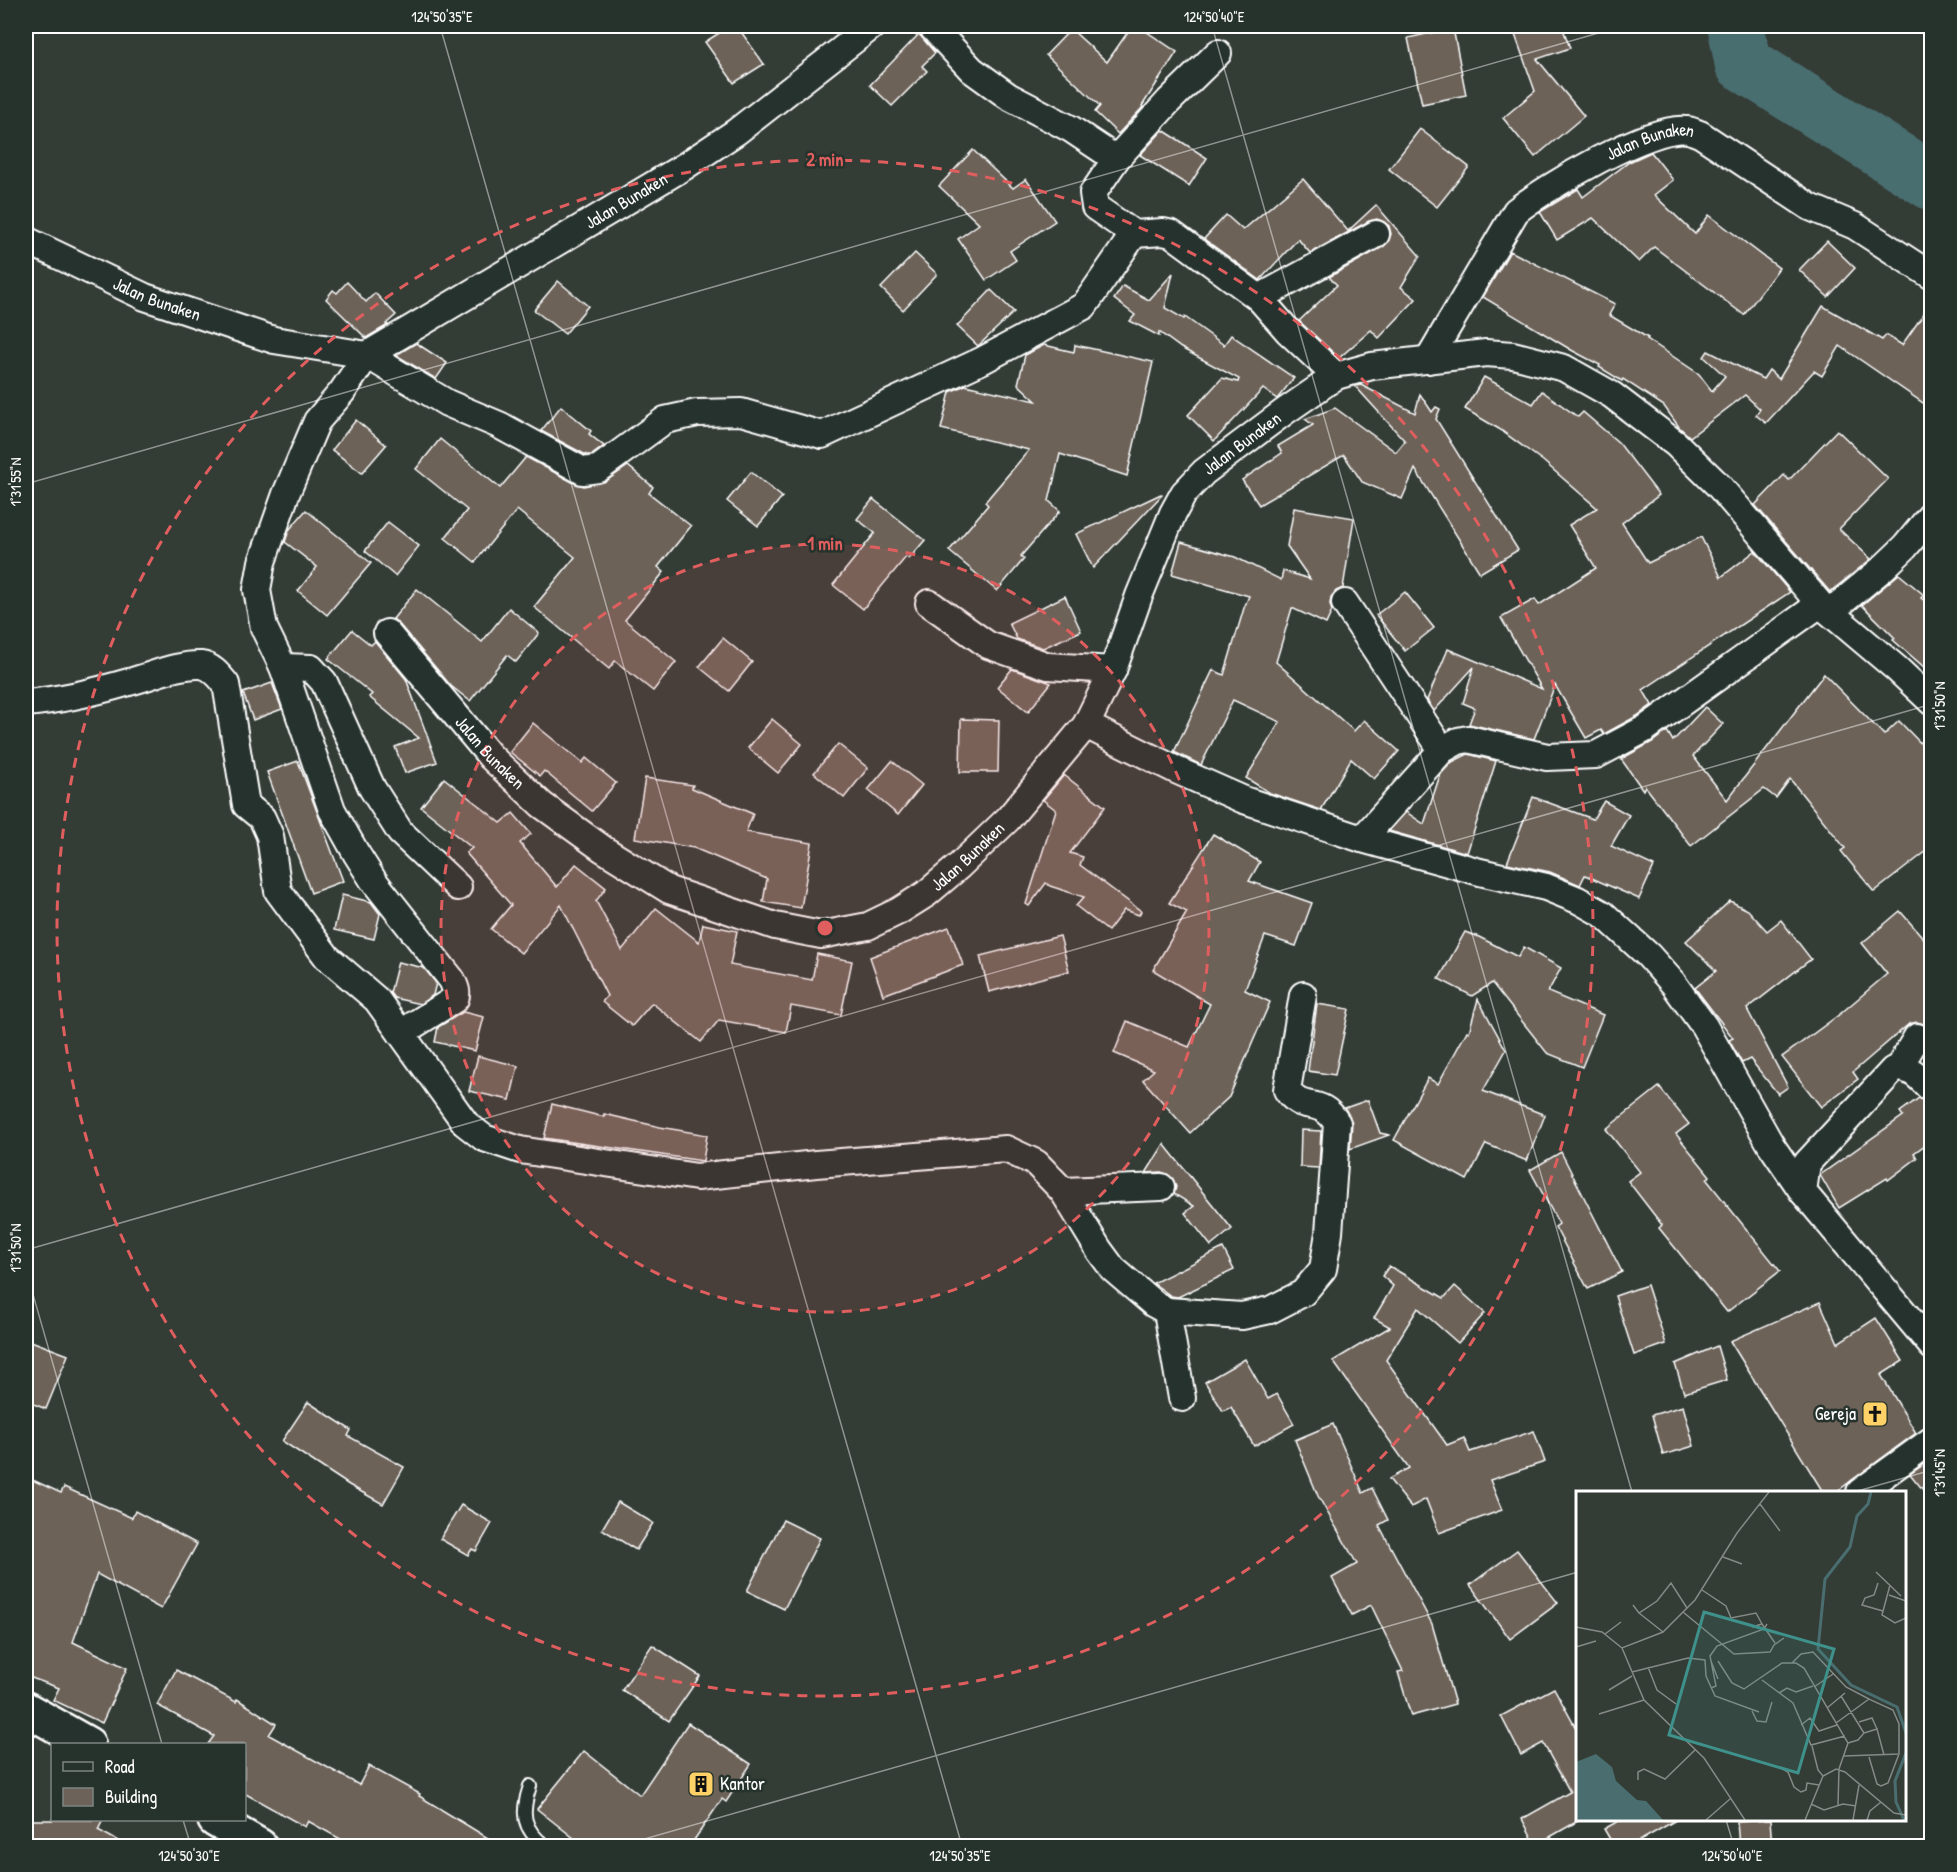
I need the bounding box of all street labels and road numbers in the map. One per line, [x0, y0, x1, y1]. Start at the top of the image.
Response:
street label: Jalan Bunaken [1601, 117, 1698, 166]
street label: Jalan Bunaken [580, 166, 672, 235]
street label: Jalan Bunaken [109, 271, 204, 327]
street label: Jalan Bunaken [1197, 405, 1286, 481]
street label: Jalan Bunaken [450, 710, 531, 795]
street label: Jalan Bunaken [925, 816, 1010, 897]

